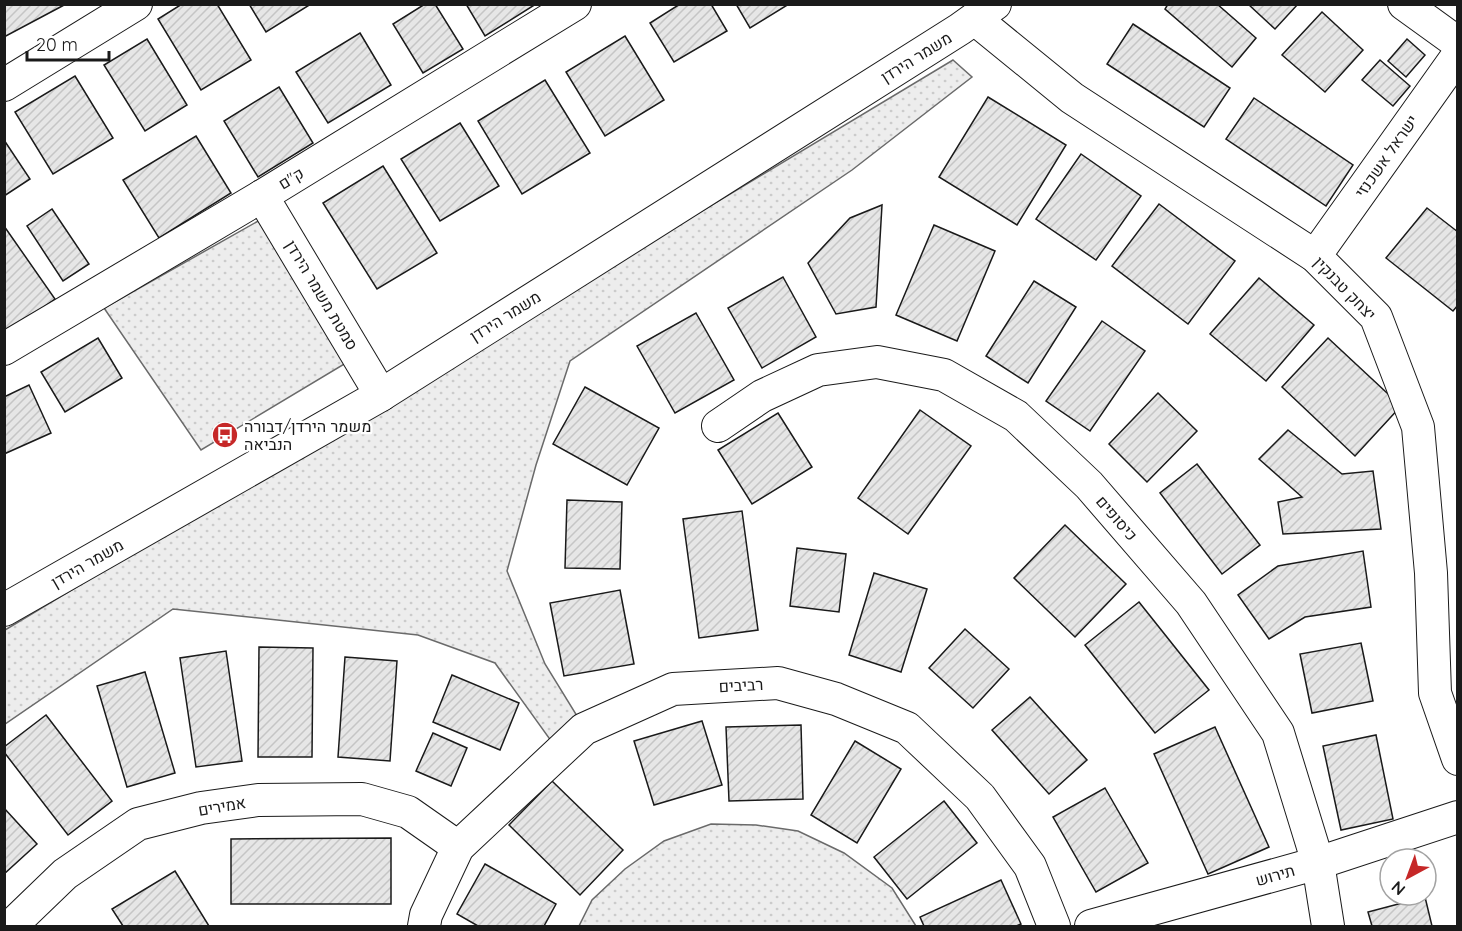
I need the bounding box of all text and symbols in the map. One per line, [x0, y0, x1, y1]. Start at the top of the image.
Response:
scale bar [27, 24, 110, 62]
street label: משמר הירדן [877, 27, 955, 87]
text: 20 m [36, 33, 78, 56]
street label: ישראל אשכנזי [1350, 111, 1422, 201]
street label: ק"ם [275, 163, 307, 193]
street label: סמטת משמר הירדן [281, 236, 363, 354]
street label: יצחק טבנקין [1310, 252, 1380, 324]
street label: משמר הירדן [466, 286, 544, 346]
place label: משמר הירדן/דבורה הנביאה [244, 416, 371, 454]
bus stop icon: משמר הירדן/דבורה הנביאה [210, 420, 240, 450]
street label: כיסופים [1092, 491, 1142, 545]
street label: משמר הירדן [47, 534, 127, 592]
street label: רביבים [718, 674, 764, 696]
street label: אמירים [197, 792, 247, 820]
north arrow [1378, 847, 1438, 907]
street label: תירוש [1253, 860, 1297, 890]
text: N [1387, 877, 1409, 900]

